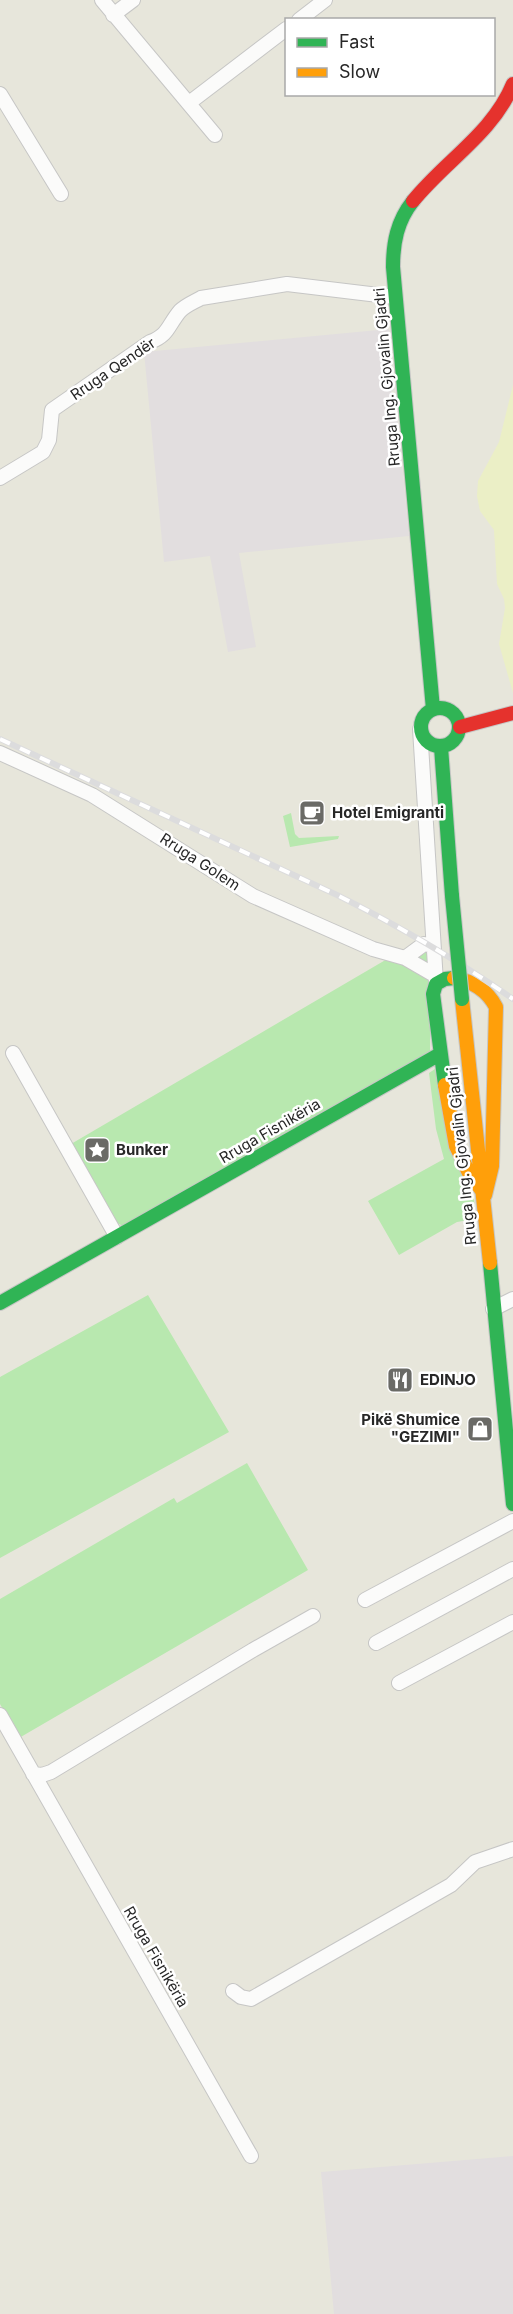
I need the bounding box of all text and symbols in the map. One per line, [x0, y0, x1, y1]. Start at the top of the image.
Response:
legend [285, 18, 495, 96]
text: Fast [339, 31, 375, 52]
text: Slow [339, 61, 380, 82]
street label: Rruga Ing. Gjovalin Gjadri [369, 287, 404, 467]
street label: Rruga Qendër [67, 333, 159, 404]
cafe icon: Hotel Emigranti [297, 798, 327, 828]
place label: Hotel Emigranti [332, 803, 444, 822]
street label: Rruga Golem [157, 829, 244, 895]
street label: Rruga Ing. Gjovalin Gjadri [443, 1066, 480, 1246]
street label: Rruga Fisnikëria [216, 1094, 324, 1167]
place icon: Bunker [82, 1135, 112, 1165]
place label: Bunker [116, 1140, 168, 1159]
restaurant icon: EDINJO [385, 1365, 415, 1395]
place label: EDINJO [420, 1370, 476, 1389]
place label: Pikë Shumice "GEZIMI" [361, 1410, 460, 1446]
shop icon: Pikë Shumice "GEZIMI" [465, 1414, 495, 1444]
street label: Rruga Fisnikëria [120, 1903, 193, 2011]

